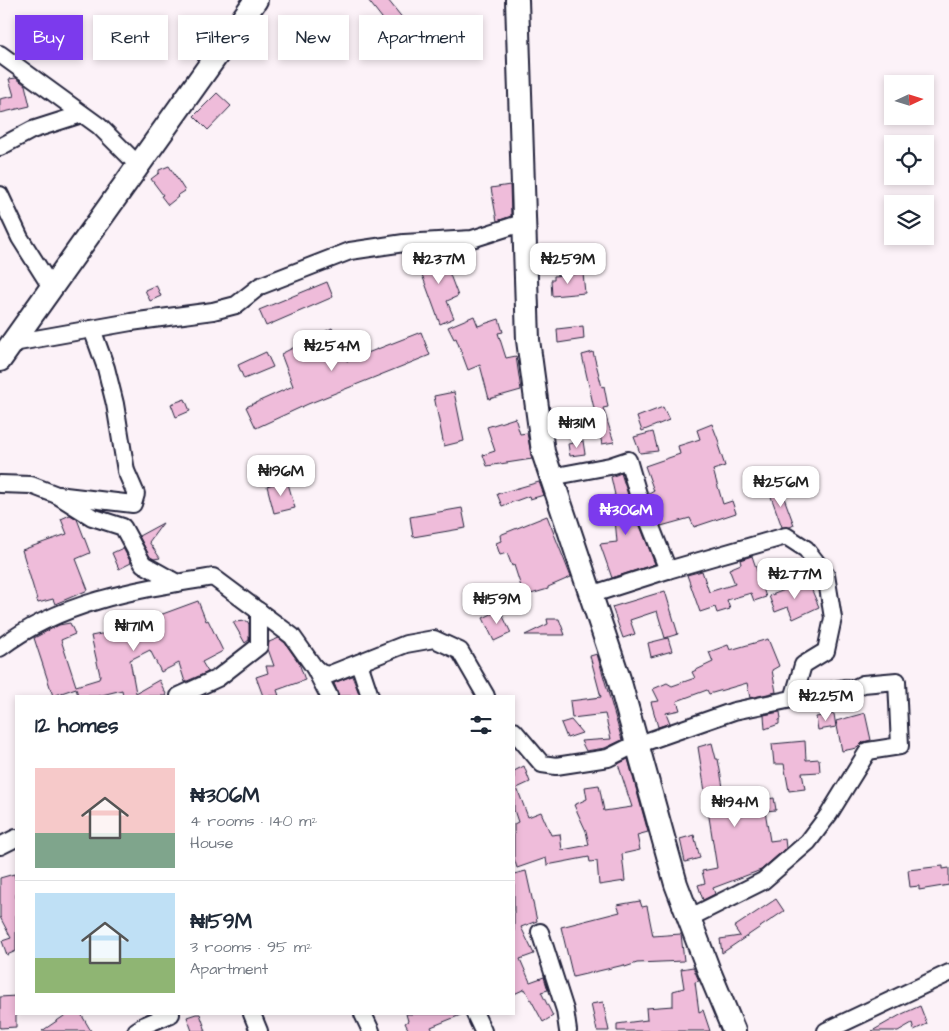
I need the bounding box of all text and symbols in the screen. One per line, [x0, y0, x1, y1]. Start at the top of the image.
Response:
chip: Buy [15, 15, 83, 60]
chip: Rent [93, 15, 168, 60]
chip: Filters [178, 15, 268, 60]
chip: New [278, 15, 349, 60]
chip: Apartment [359, 15, 483, 60]
north arrow [884, 75, 934, 125]
map controls [884, 75, 934, 245]
button: locate [884, 135, 934, 185]
button: layers [884, 195, 934, 245]
pin: ₦237M [404, 242, 474, 285]
pin: ₦259M [533, 242, 603, 285]
text: ₦237M [413, 248, 465, 270]
text: ₦259M [541, 248, 595, 270]
pin: ₦254M [297, 330, 367, 372]
text: ₦254M [304, 335, 360, 357]
pin: ₦131M [542, 406, 612, 449]
text: ₦131M [558, 412, 596, 434]
pin: ₦196M [246, 454, 316, 497]
text: ₦196M [258, 460, 304, 482]
pin: ₦256M [746, 466, 816, 508]
text: ₦256M [753, 471, 809, 493]
pin: ₦306M [591, 494, 661, 536]
text: ₦306M [599, 499, 653, 521]
pin: ₦277M [760, 558, 830, 600]
text: ₦277M [768, 563, 822, 585]
pin: ₦159M [462, 582, 532, 625]
text: ₦159M [473, 588, 521, 610]
pin: ₦171M [99, 610, 169, 652]
text: ₦171M [115, 615, 153, 637]
pin: ₦225M [791, 680, 861, 722]
text: ₦225M [799, 685, 853, 707]
text: 12 homes [35, 711, 119, 740]
icon: filters [467, 711, 495, 739]
text: ₦306M [190, 781, 260, 810]
pin: ₦194M [700, 786, 770, 828]
icon: home [75, 788, 135, 848]
text: ₦194M [712, 791, 758, 813]
text: 4 rooms · 140 m² [190, 810, 318, 832]
text: House [190, 832, 234, 854]
text: ₦159M [190, 907, 252, 936]
icon: home [75, 913, 135, 973]
text: 3 rooms · 95 m² [190, 936, 312, 958]
text: Apartment [190, 958, 268, 980]

